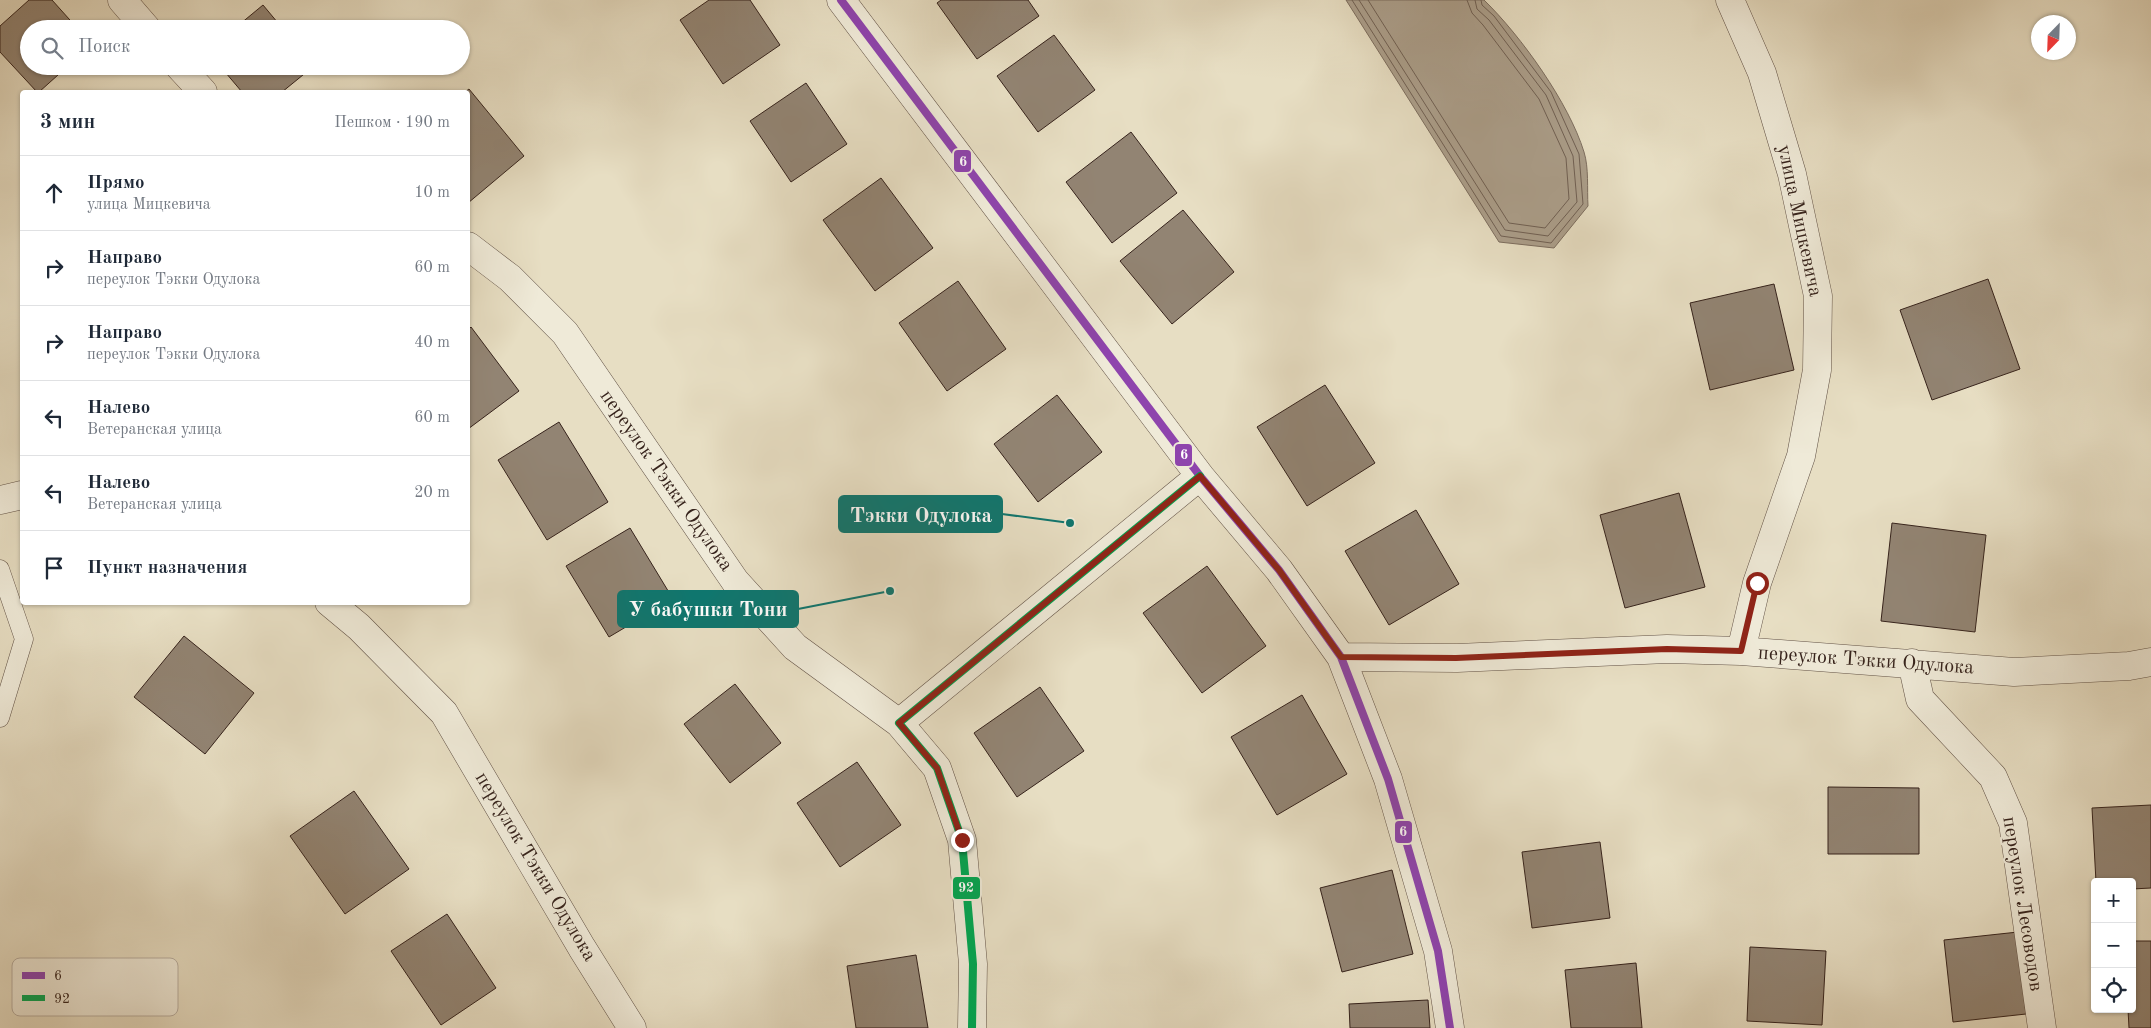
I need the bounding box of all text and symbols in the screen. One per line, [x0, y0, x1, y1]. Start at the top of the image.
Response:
north arrow [2031, 15, 2076, 60]
search box [20, 20, 470, 75]
icon: search [38, 34, 66, 62]
text: Поиск [78, 38, 130, 57]
text: 3 мин [40, 112, 95, 133]
text: Пешком · 190 m [334, 115, 450, 131]
street label: улица Мицкевича [1773, 143, 1825, 299]
line badge: 6 [953, 149, 972, 173]
text: 6 [959, 155, 967, 169]
text: Прямо [87, 174, 145, 193]
icon: ahead [40, 179, 68, 207]
text: 10 m [414, 185, 450, 201]
text: улица Мицкевича [87, 197, 211, 213]
text: Направо [87, 249, 162, 268]
icon: right [40, 254, 68, 282]
text: 60 m [414, 260, 450, 276]
text: переулок Тэкки Одулока [87, 272, 260, 288]
text: Направо [87, 324, 162, 343]
icon: right [40, 329, 68, 357]
text: 40 m [414, 335, 450, 351]
text: переулок Тэкки Одулока [87, 347, 260, 363]
street label: переулок Тэкки Одулока [596, 387, 736, 576]
text: Налево [87, 399, 150, 418]
icon: left [40, 404, 68, 432]
text: 60 m [414, 410, 450, 426]
text: Ветеранская улица [87, 422, 222, 438]
line badge: 6 [1174, 443, 1193, 467]
text: 6 [1180, 448, 1188, 462]
text: Налево [87, 474, 150, 493]
icon: left [40, 479, 68, 507]
text: 20 m [414, 485, 450, 501]
callout: Тэкки Одулока [839, 496, 1002, 532]
text: Ветеранская улица [87, 497, 222, 513]
text: Тэкки Одулока [850, 506, 992, 527]
icon: arrive [40, 554, 68, 582]
text: Пункт назначения [87, 559, 247, 578]
route start [1746, 572, 1769, 595]
callout: У бабушки Тони [618, 591, 798, 627]
text: У бабушки Тони [628, 600, 788, 621]
street label: переулок Тэкки Одулока [1757, 643, 1975, 679]
street label: переулок Тэкки Одулока [471, 769, 599, 965]
street label: переулок Лесоводов [1998, 815, 2046, 993]
line badge: 6 [1394, 820, 1413, 844]
text: 6 [1399, 825, 1407, 839]
route end [951, 829, 974, 852]
line badge: 92 [952, 876, 981, 900]
map controls [2091, 878, 2136, 1013]
button: + [2091, 878, 2136, 923]
text: 92 [958, 881, 974, 895]
button: − [2091, 923, 2136, 968]
legend [12, 958, 178, 1016]
button: locate [2091, 968, 2136, 1013]
text: 6 [54, 969, 62, 983]
text: 92 [54, 992, 70, 1006]

